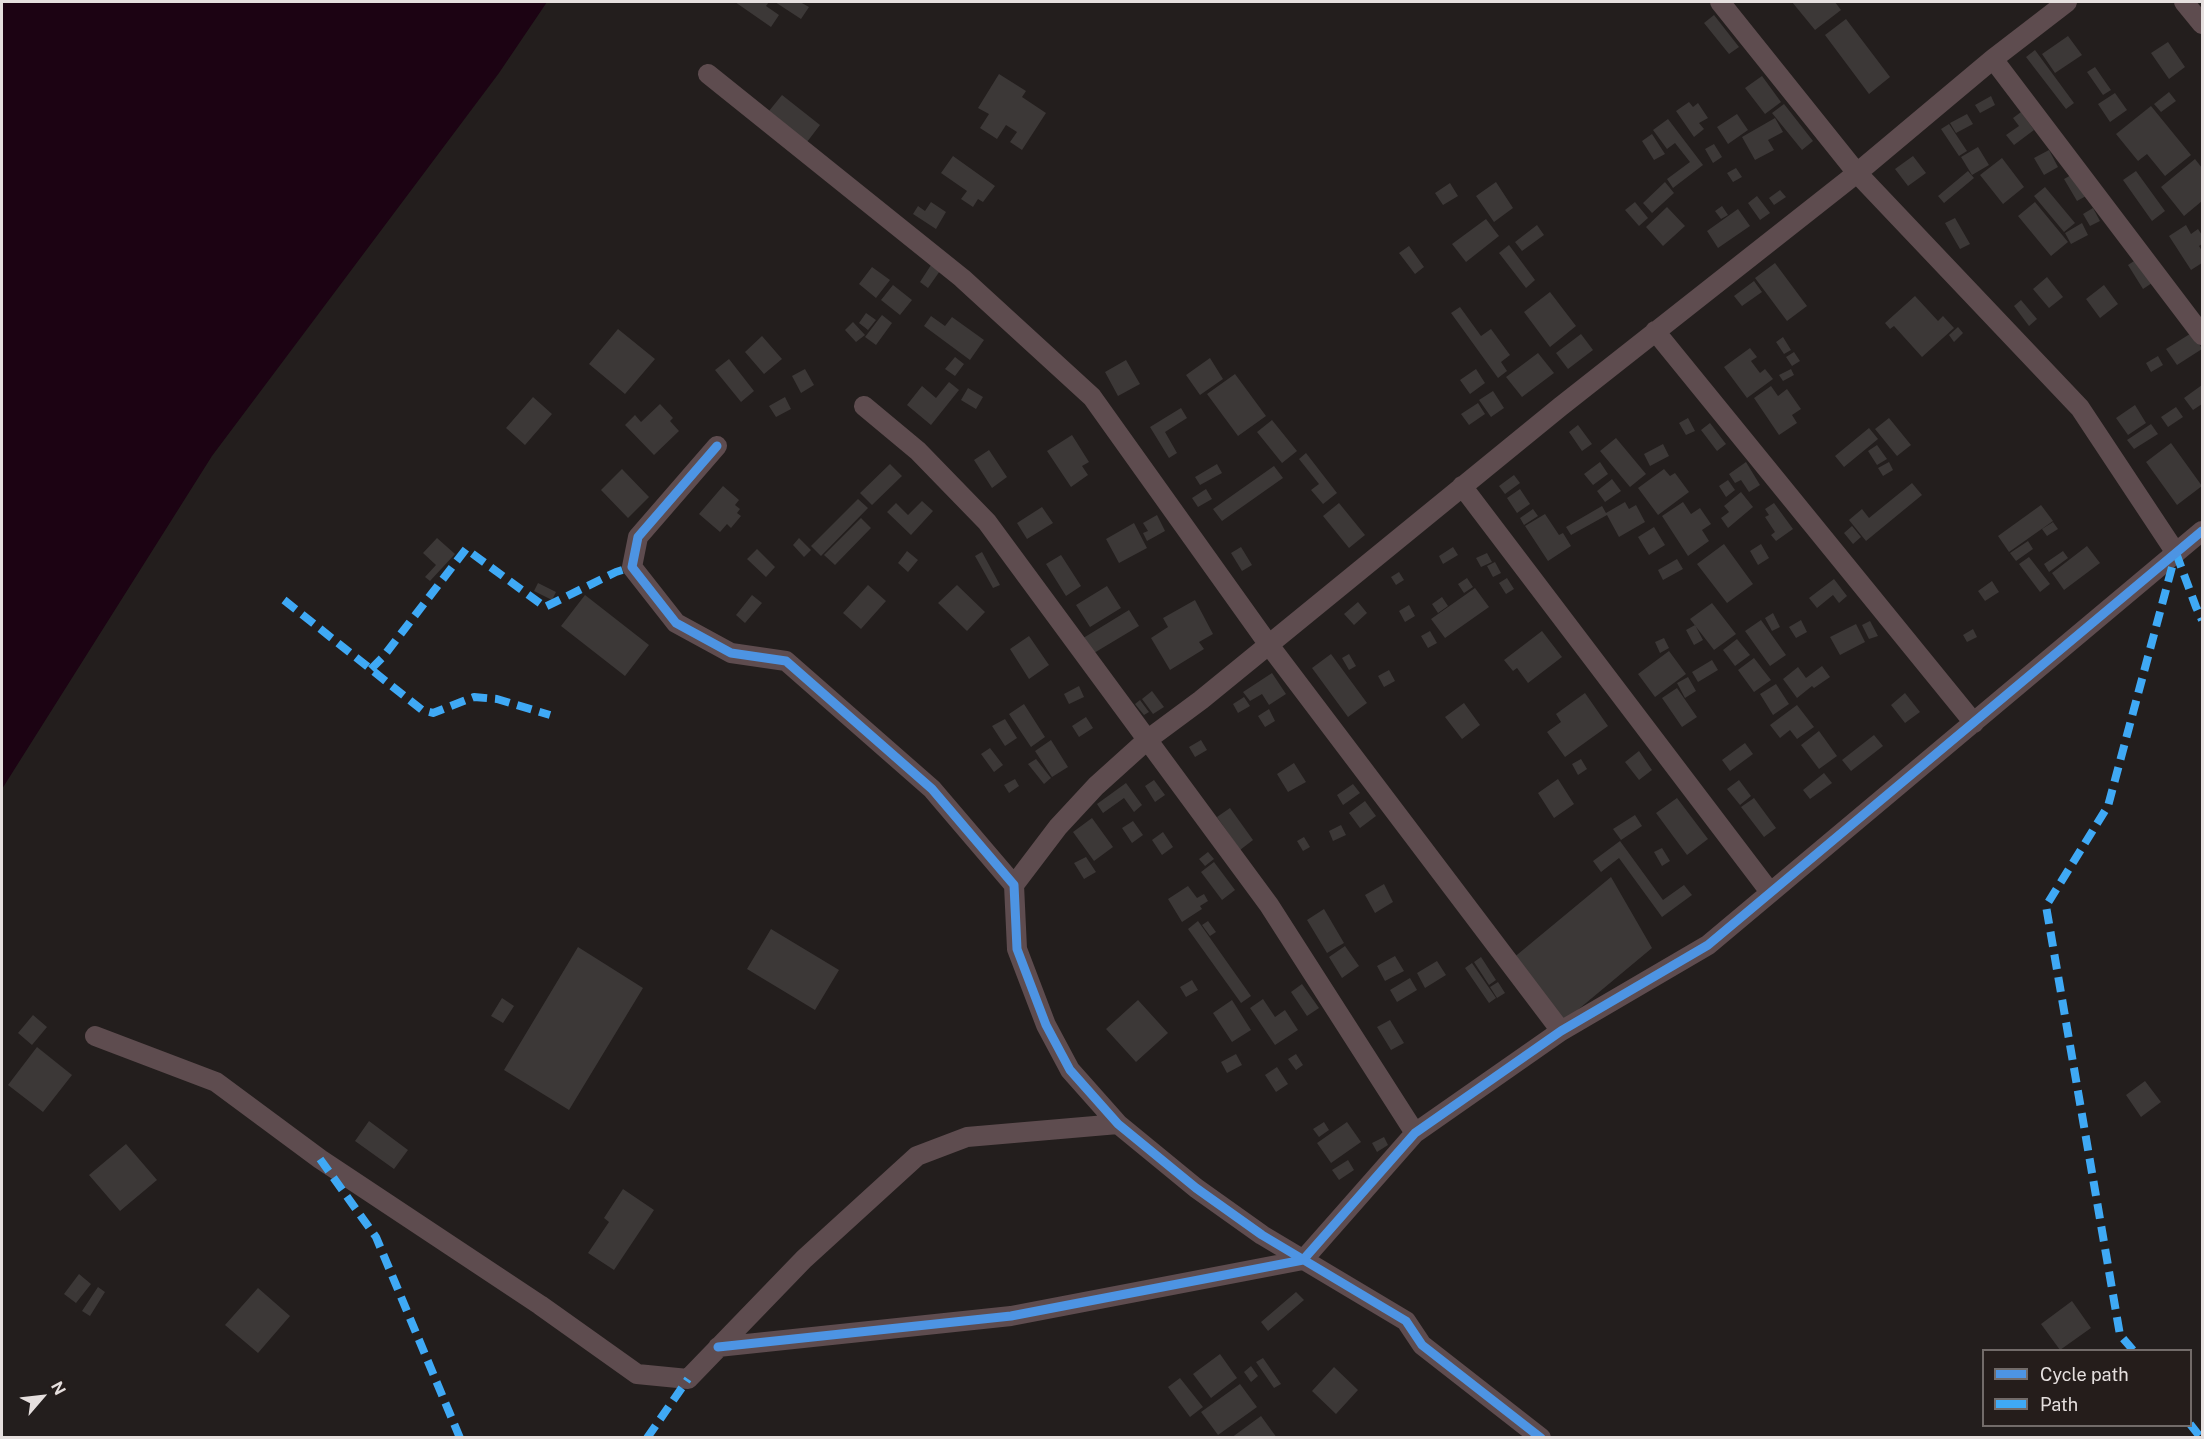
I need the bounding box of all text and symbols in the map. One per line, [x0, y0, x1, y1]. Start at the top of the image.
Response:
legend [1982, 1349, 2192, 1427]
text: Cycle path [2040, 1364, 2129, 1385]
north arrow [12, 1367, 72, 1427]
text: N [47, 1378, 70, 1398]
text: Path [2040, 1394, 2078, 1415]

